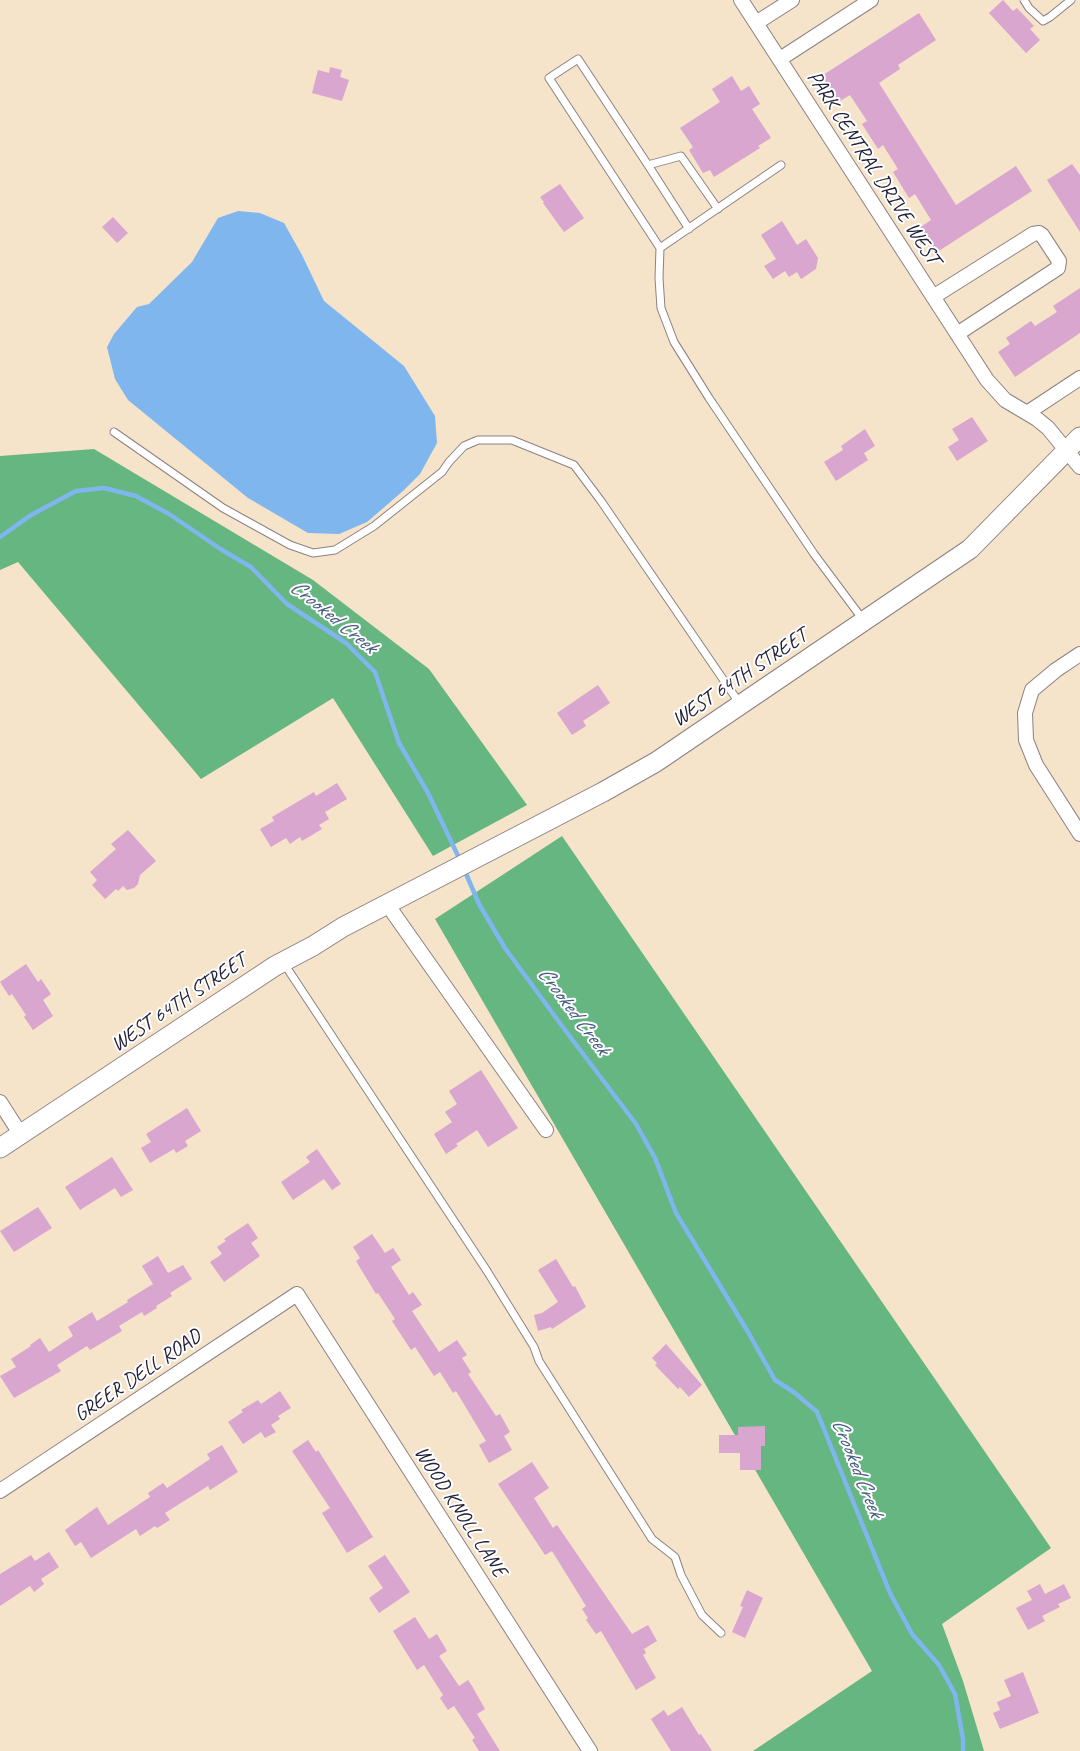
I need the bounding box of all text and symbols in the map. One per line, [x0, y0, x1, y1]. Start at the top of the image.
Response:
street label: PARK CENTRAL DRIVE WEST [801, 66, 945, 270]
water label: Crooked Creek [284, 574, 382, 660]
street label: WEST 64TH STREET [668, 623, 812, 733]
street label: WEST 64TH STREET [107, 948, 251, 1058]
water label: Crooked Creek [531, 962, 615, 1060]
street label: GREER DELL ROAD [70, 1324, 206, 1428]
water label: Crooked Creek [825, 1415, 889, 1521]
street label: WOOD KNOLL LANE [408, 1442, 512, 1582]

